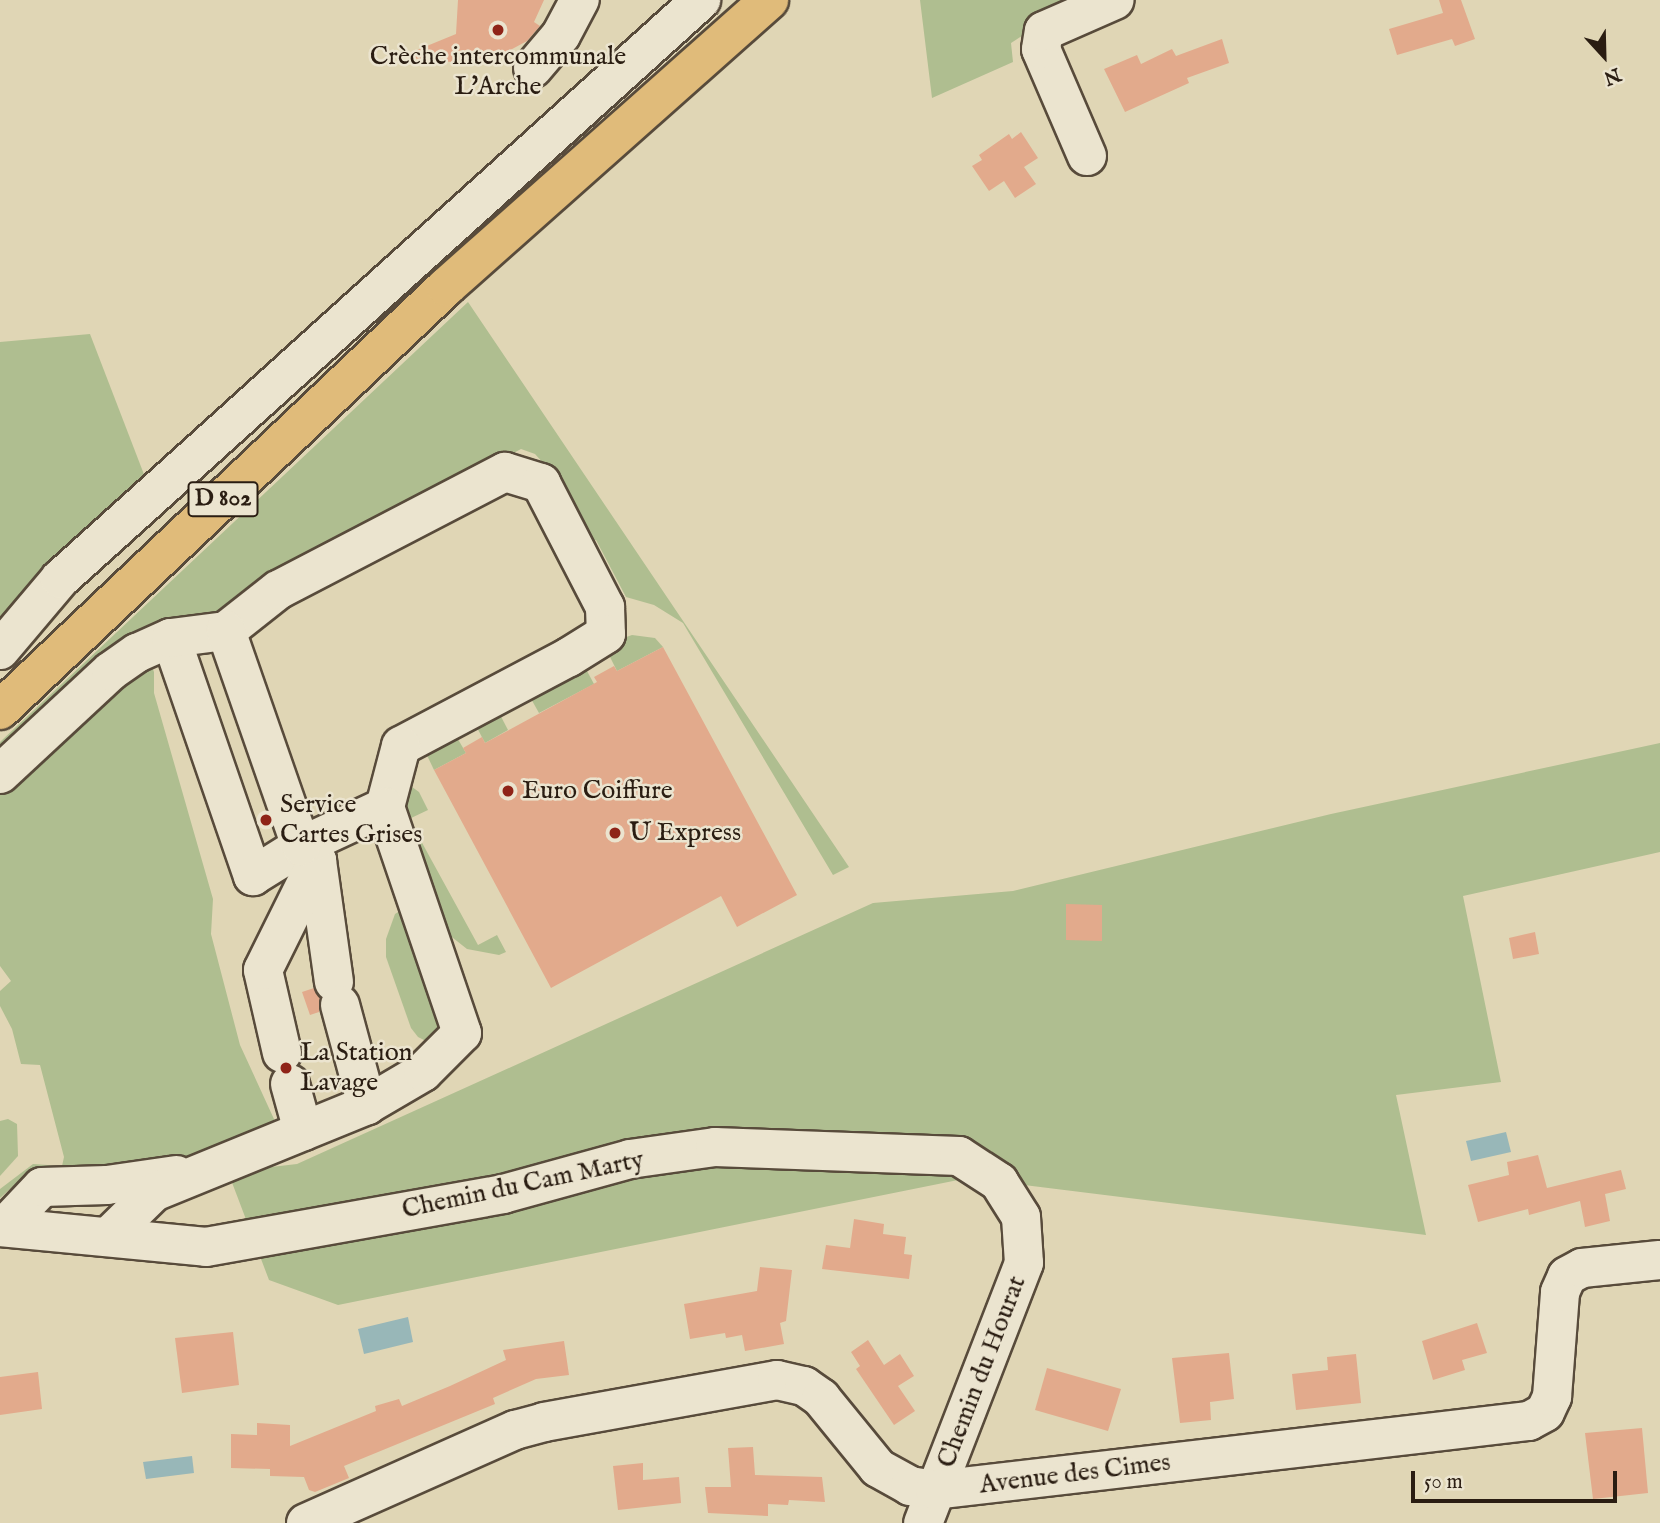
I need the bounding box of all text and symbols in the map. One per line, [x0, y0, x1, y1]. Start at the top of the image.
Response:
north arrow [1569, 21, 1639, 91]
marker: Crèche intercommunale L'Arche [490, 22, 506, 38]
place label: Crèche intercommunale L'Arche [370, 41, 626, 102]
text: N [1600, 61, 1624, 90]
road number: D 802 [186, 478, 260, 520]
place label: Euro Coiffure [522, 775, 673, 807]
marker: Euro Coiffure [500, 783, 516, 799]
place label: Service Cartes Grises [280, 789, 422, 850]
marker: Service Cartes Grises [258, 812, 274, 828]
place label: U Express [629, 817, 741, 849]
marker: U Express [607, 825, 623, 841]
place label: La Station Lavage [300, 1037, 412, 1098]
marker: La Station Lavage [278, 1060, 294, 1076]
street label: Chemin du Cam Marty [399, 1144, 647, 1226]
street label: Chemin du Hourat [931, 1272, 1033, 1472]
street label: Avenue des Cimes [978, 1447, 1172, 1501]
scale bar [1415, 1456, 1622, 1500]
text: 50 m [1424, 1469, 1463, 1496]

